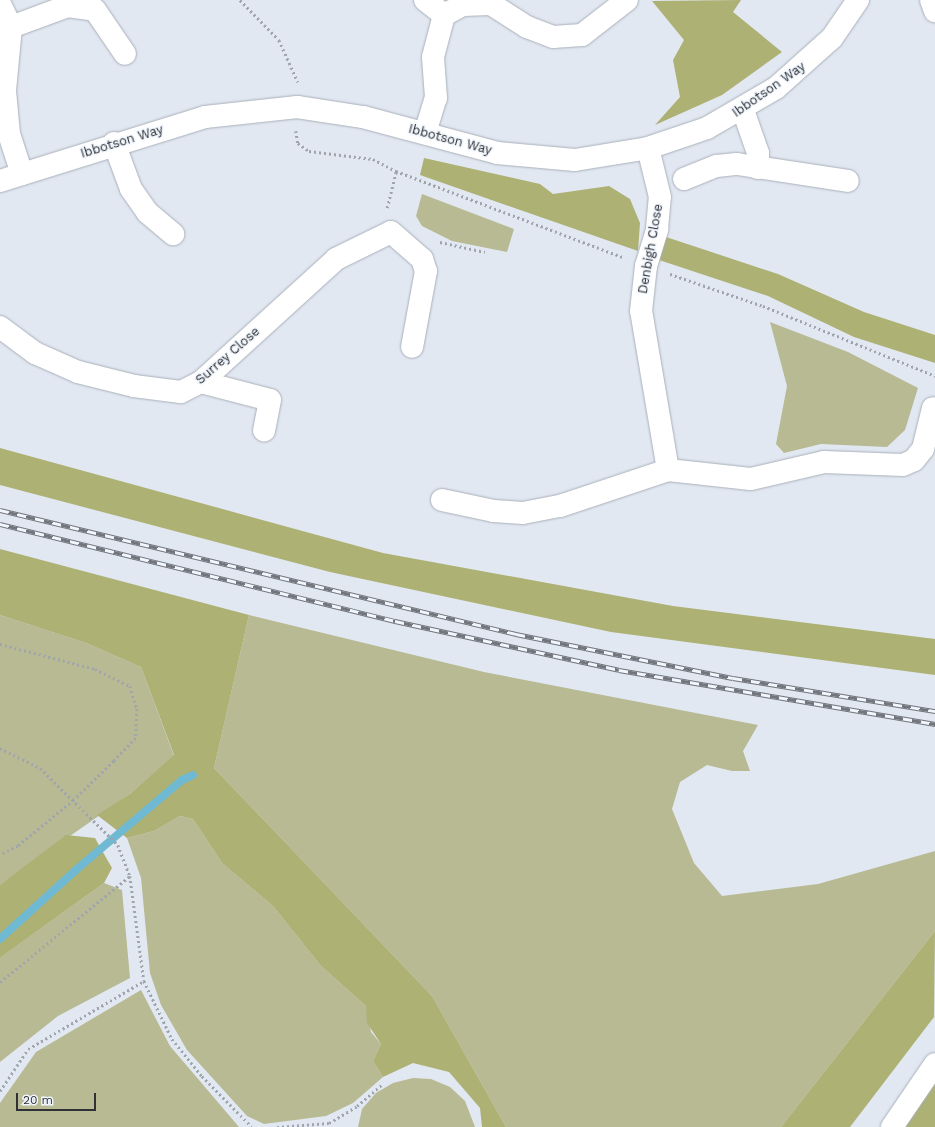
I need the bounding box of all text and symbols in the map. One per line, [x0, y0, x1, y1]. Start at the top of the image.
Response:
street label: Ibbotson Way [729, 59, 809, 121]
street label: Ibbotson Way [406, 121, 494, 159]
street label: Ibbotson Way [79, 122, 165, 162]
street label: Denbigh Close [635, 203, 667, 295]
street label: Surrey Close [193, 324, 263, 388]
scale bar [18, 1085, 98, 1111]
text: 20 m [23, 1093, 53, 1107]

